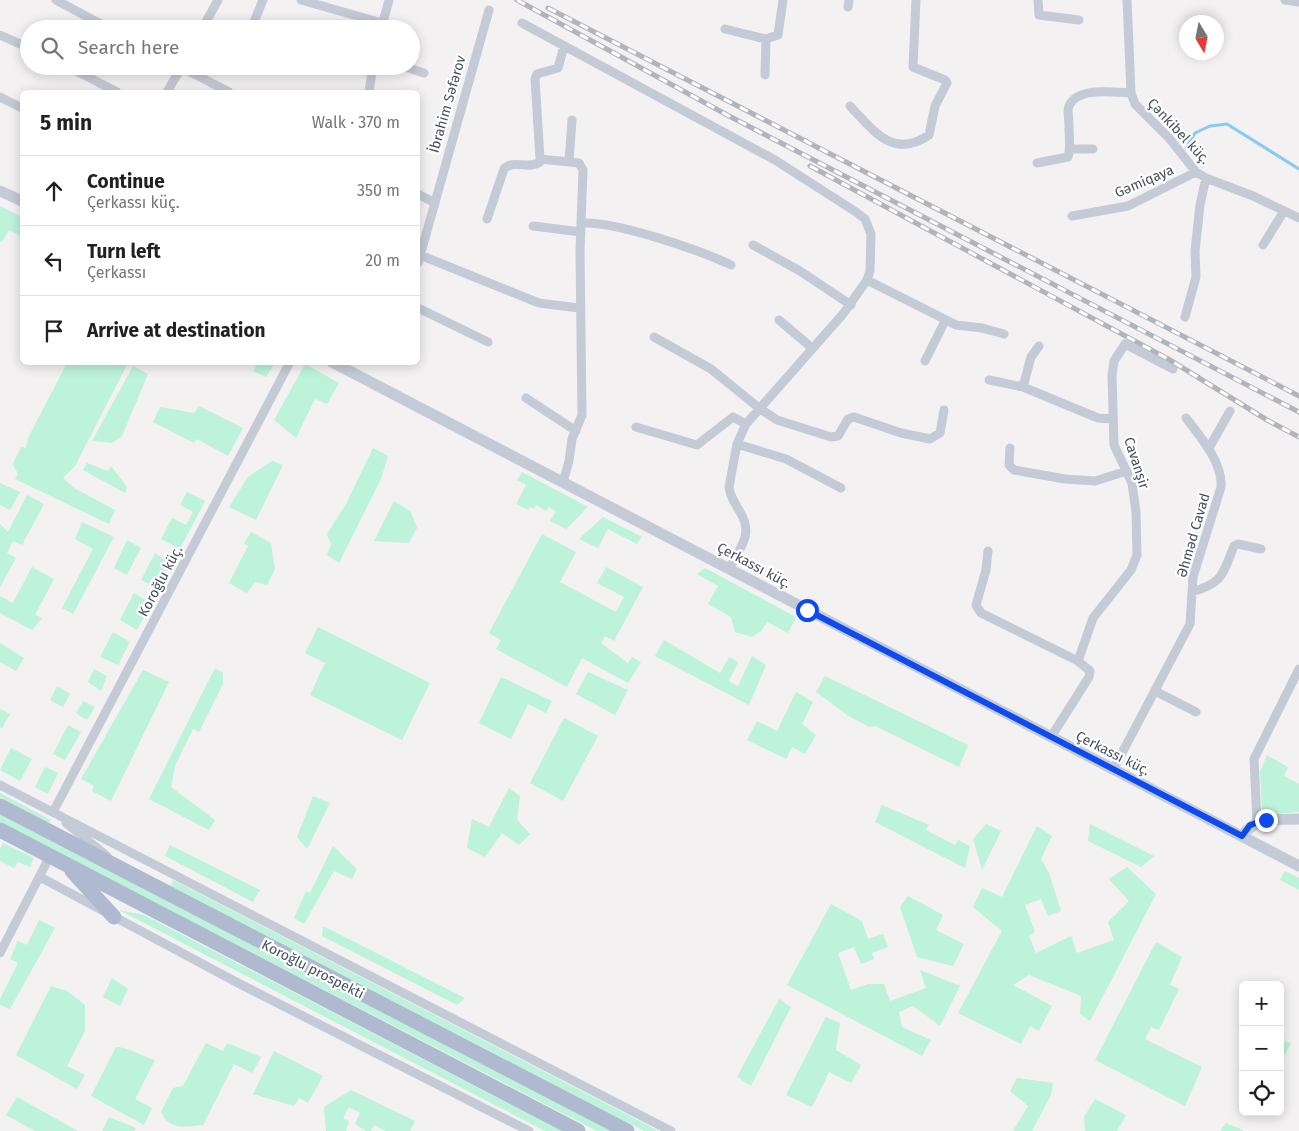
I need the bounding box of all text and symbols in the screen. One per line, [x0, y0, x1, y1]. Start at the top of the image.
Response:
north arrow [1179, 15, 1224, 60]
search box [20, 20, 420, 75]
icon: search [38, 34, 66, 62]
text: Search here [78, 36, 179, 59]
street label: İbrahim Səfərov [424, 53, 470, 155]
street label: Çənkibel küç. [1144, 95, 1213, 168]
text: 5 min [40, 110, 92, 136]
text: Walk · 370 m [312, 113, 400, 132]
street label: Gəmiqaya [1112, 161, 1176, 202]
text: Continue [87, 170, 165, 193]
icon: ahead [40, 177, 68, 205]
text: 350 m [357, 181, 400, 200]
text: Çerkassı küç. [87, 193, 180, 212]
text: Turn left [87, 240, 161, 263]
icon: left [40, 247, 68, 275]
text: 20 m [365, 251, 400, 270]
text: Çerkassı [87, 263, 146, 282]
icon: arrive [40, 317, 68, 345]
text: Arrive at destination [87, 319, 266, 342]
street label: Cavanşir [1120, 435, 1153, 492]
street label: Əhməd Cavad [1173, 491, 1214, 579]
street label: Çerkassı küç. [714, 539, 794, 592]
street label: Koroğlu küç. [135, 543, 186, 620]
route start [796, 599, 819, 622]
street label: Çerkassı küç. [1073, 727, 1153, 779]
route end [1255, 809, 1278, 832]
street label: Koroğlu prospekti [259, 936, 367, 1003]
map controls [1239, 981, 1284, 1116]
button: + [1239, 981, 1284, 1026]
button: − [1239, 1026, 1284, 1071]
button: locate [1239, 1071, 1284, 1116]

